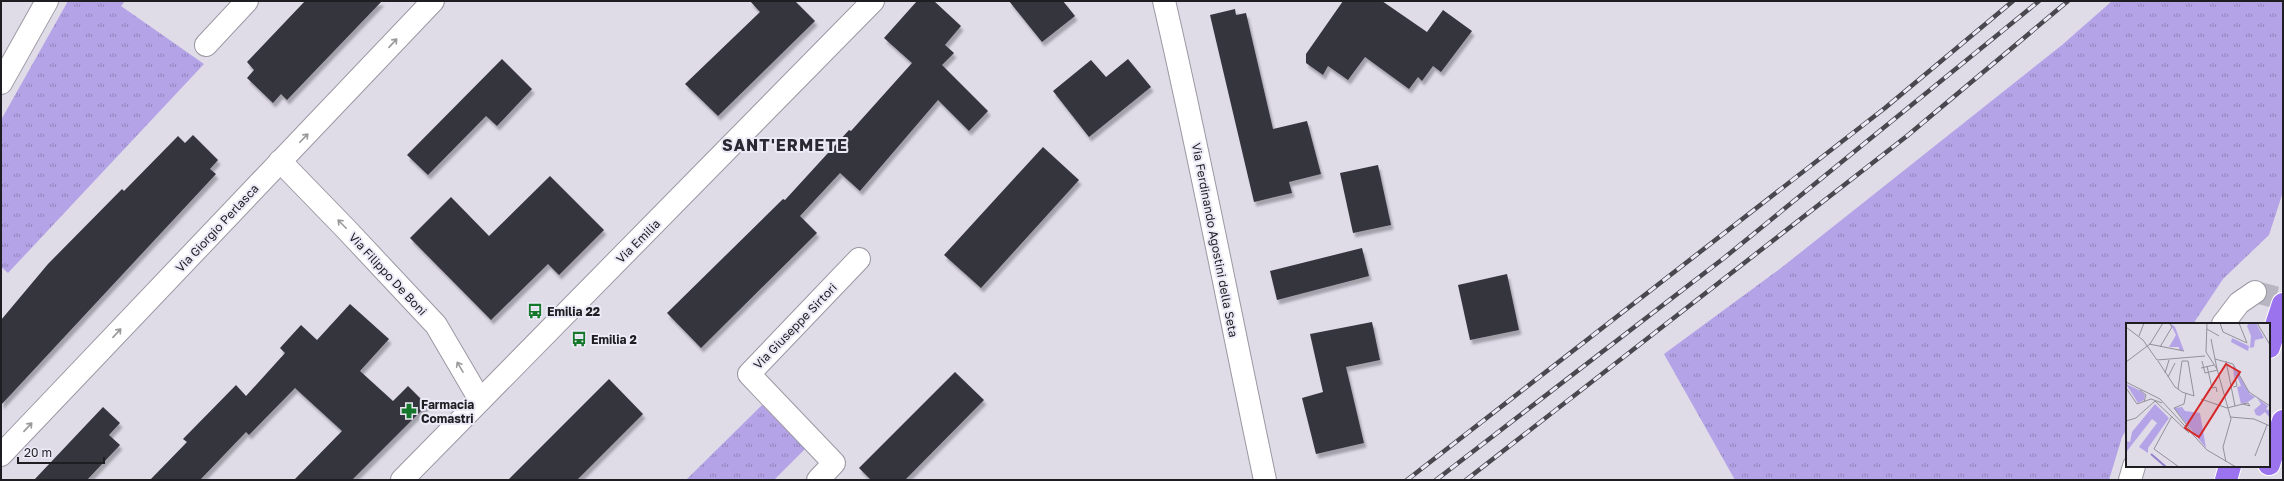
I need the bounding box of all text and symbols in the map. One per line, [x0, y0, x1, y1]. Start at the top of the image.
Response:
one-way arrow [389, 38, 398, 48]
one-way arrow [299, 133, 309, 143]
district label: SANT'ERMETE [722, 135, 848, 155]
street label: Via Ferdinando Agostini della Seta [1189, 141, 1241, 339]
street label: Via Giorgio Perlasca [172, 181, 262, 275]
street label: Via Emilia [613, 216, 663, 266]
one-way arrow [337, 220, 347, 229]
street label: Via Filippo De Boni [346, 230, 430, 318]
street label: Via Giuseppe Sirtori [750, 280, 840, 372]
bus stop icon: Emilia 22 [526, 302, 544, 320]
place label: Emilia 22 [547, 304, 600, 319]
inset map [2126, 323, 2270, 467]
one-way arrow [112, 328, 122, 338]
bus stop icon: Emilia 2 [570, 330, 588, 348]
place label: Emilia 2 [591, 332, 637, 347]
one-way arrow [456, 362, 464, 373]
place label: Farmacia Comastri [421, 397, 474, 426]
pharmacy icon: Farmacia Comastri [400, 402, 418, 420]
one-way arrow [23, 422, 33, 432]
scale bar [18, 439, 104, 465]
text: 20 m [24, 445, 52, 460]

